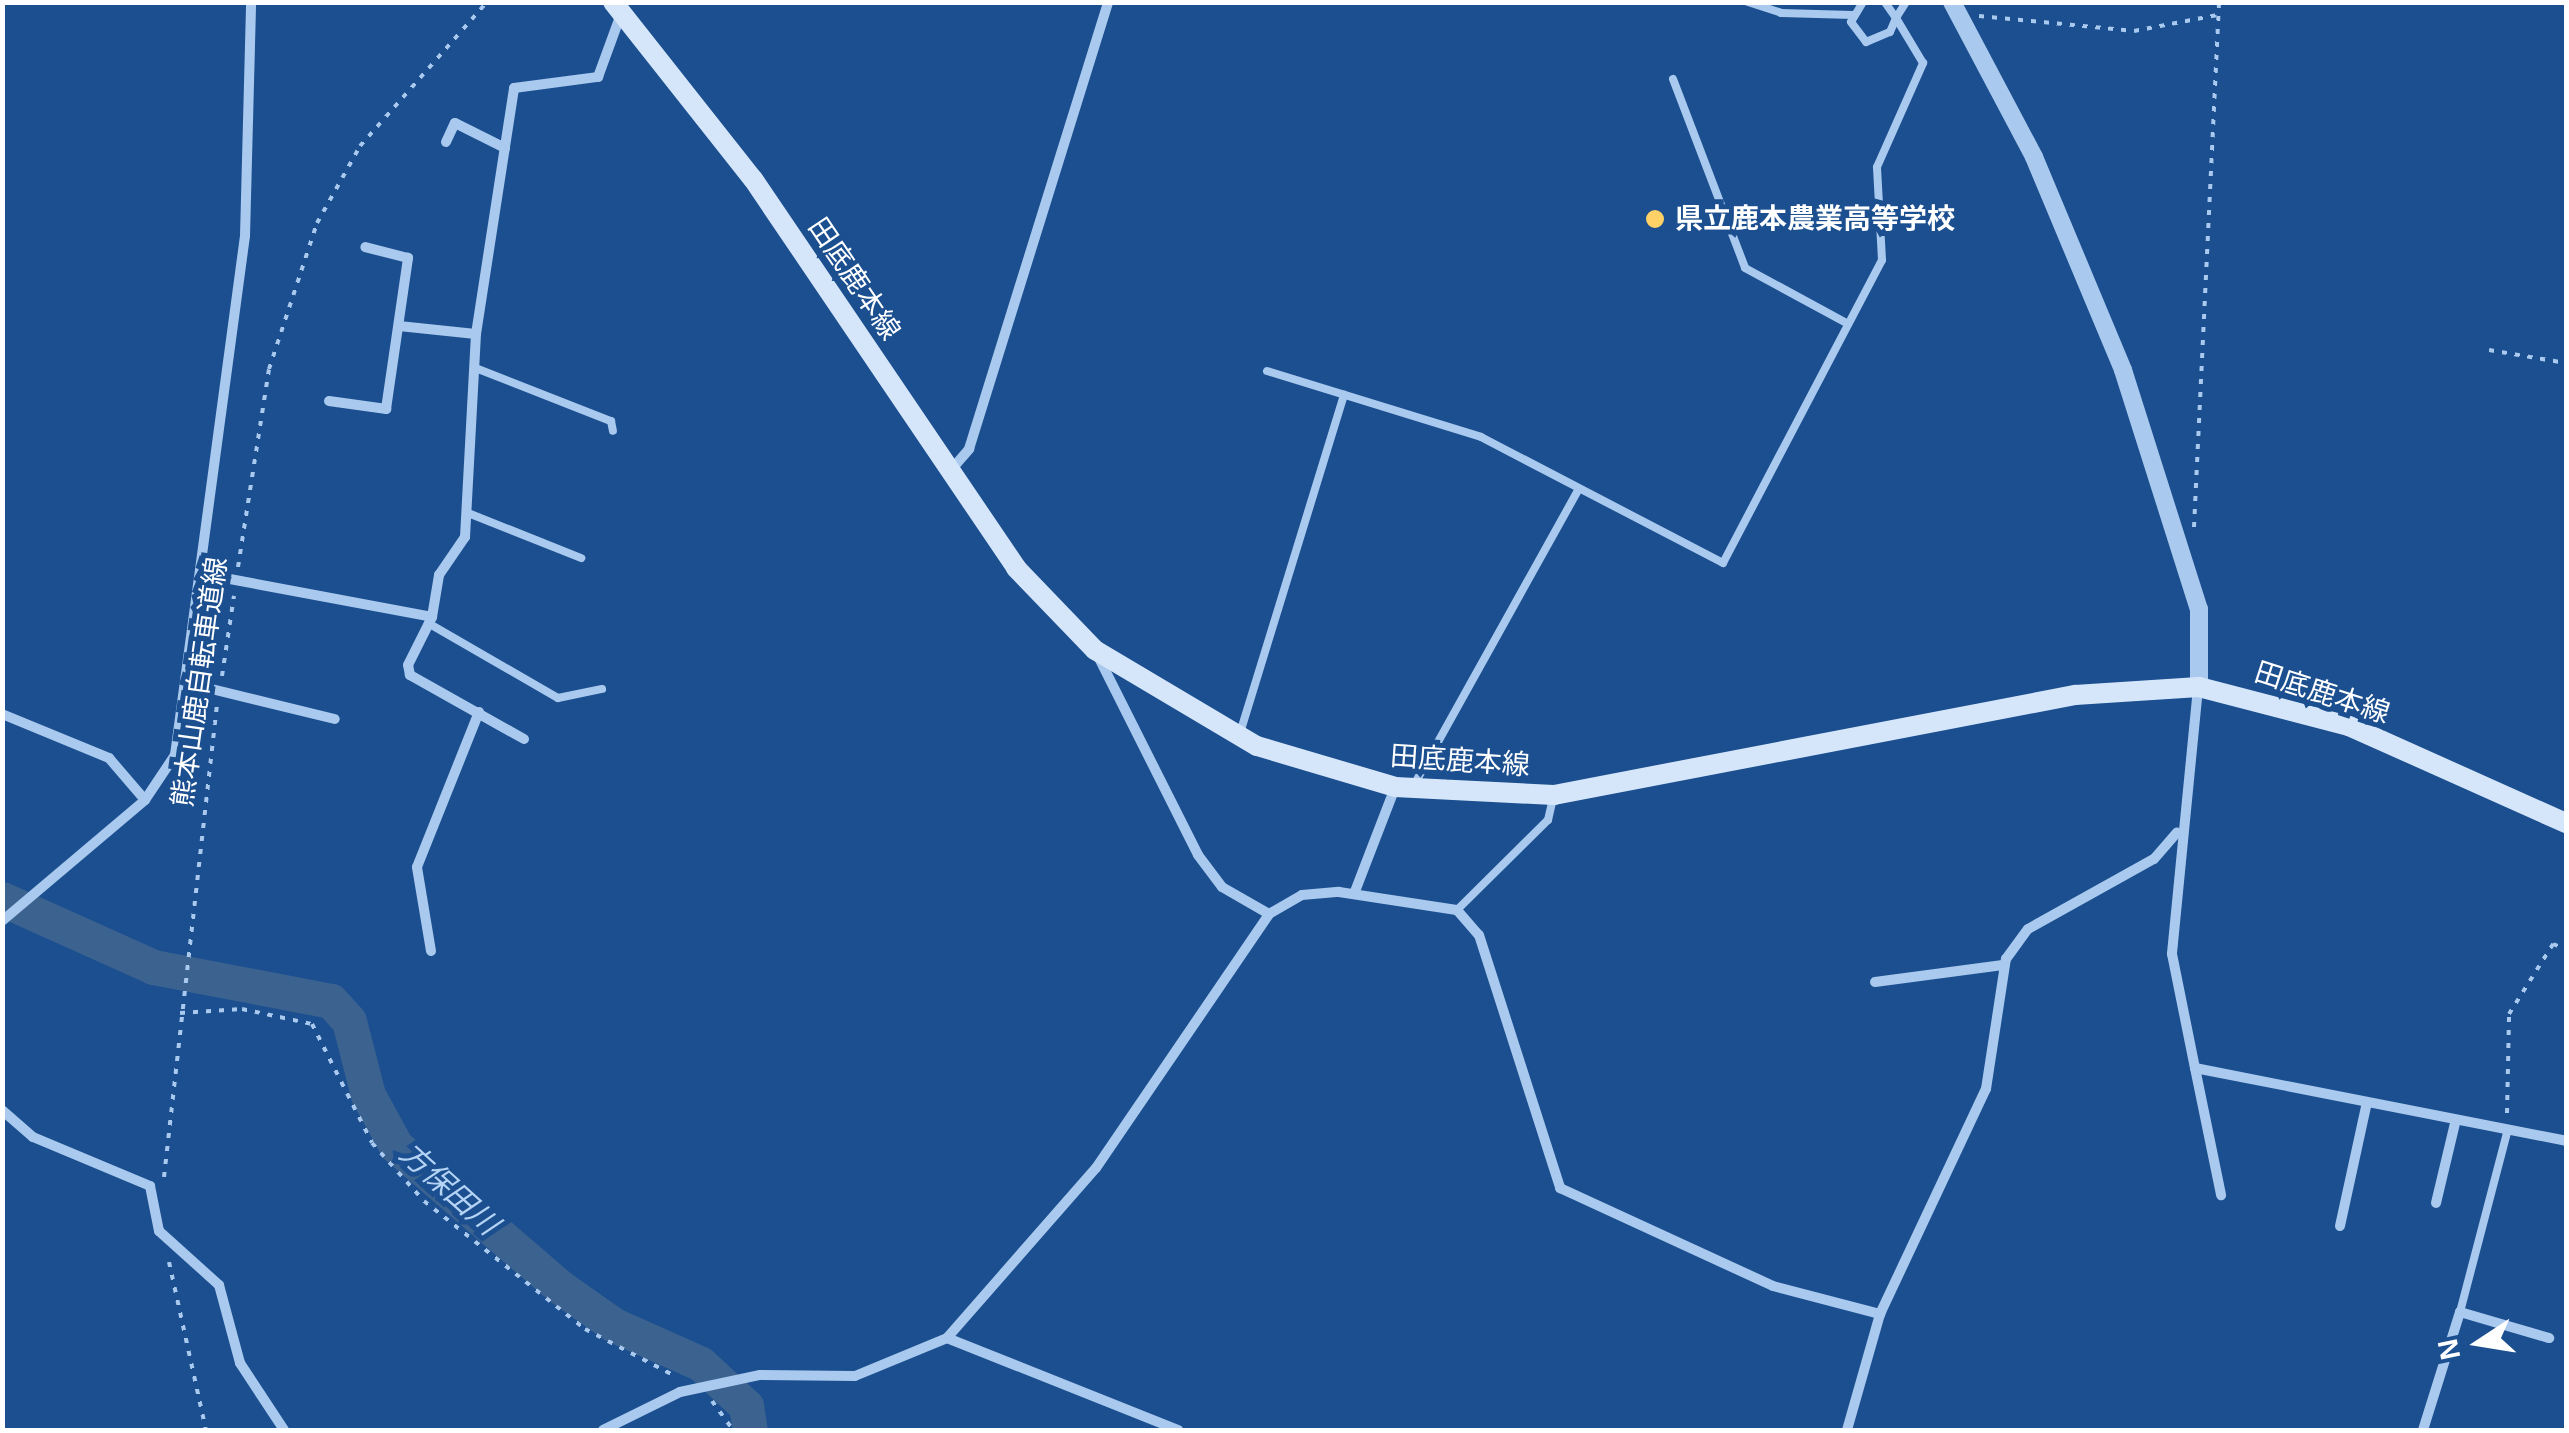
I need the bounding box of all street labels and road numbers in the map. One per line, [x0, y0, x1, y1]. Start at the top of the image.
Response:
street label: 田底鹿本線 [801, 212, 907, 346]
street label: 熊本山鹿自転車道線 [166, 555, 234, 809]
street label: 田底鹿本線 [2250, 655, 2394, 731]
street label: 田底鹿本線 [1389, 739, 1531, 783]

